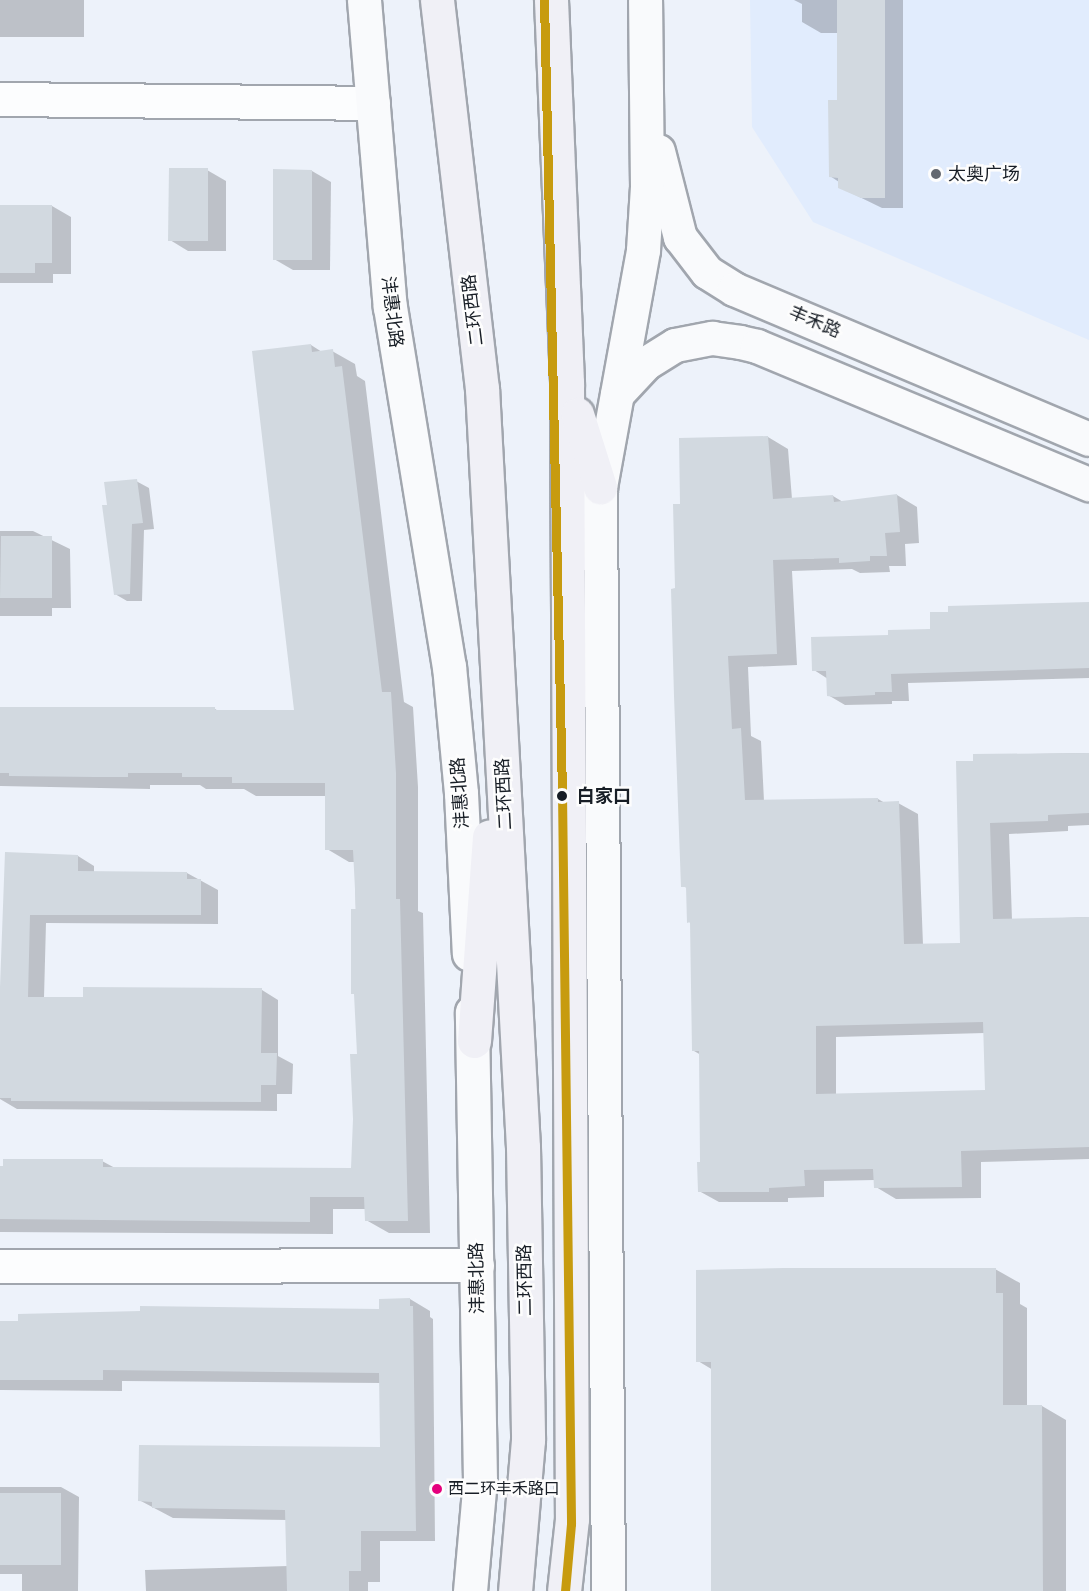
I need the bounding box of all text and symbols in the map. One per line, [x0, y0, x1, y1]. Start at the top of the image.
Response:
place label: 太奥广场 [948, 163, 1020, 185]
marker: 太奥广场 [929, 167, 943, 181]
street label: 二环西路 [458, 273, 488, 347]
street label: 沣惠北路 [377, 275, 407, 349]
street label: 丰禾路 [786, 302, 844, 342]
street label: 沣惠北路 [447, 756, 473, 830]
street label: 二环西路 [491, 757, 517, 831]
place label: 白家口 [577, 785, 631, 807]
marker: 白家口 [552, 786, 572, 806]
street label: 沣惠北路 [466, 1242, 488, 1314]
street label: 二环西路 [514, 1244, 536, 1316]
place label: 西二环丰禾路口 [448, 1479, 560, 1499]
marker: 西二环丰禾路口 [431, 1483, 443, 1495]

